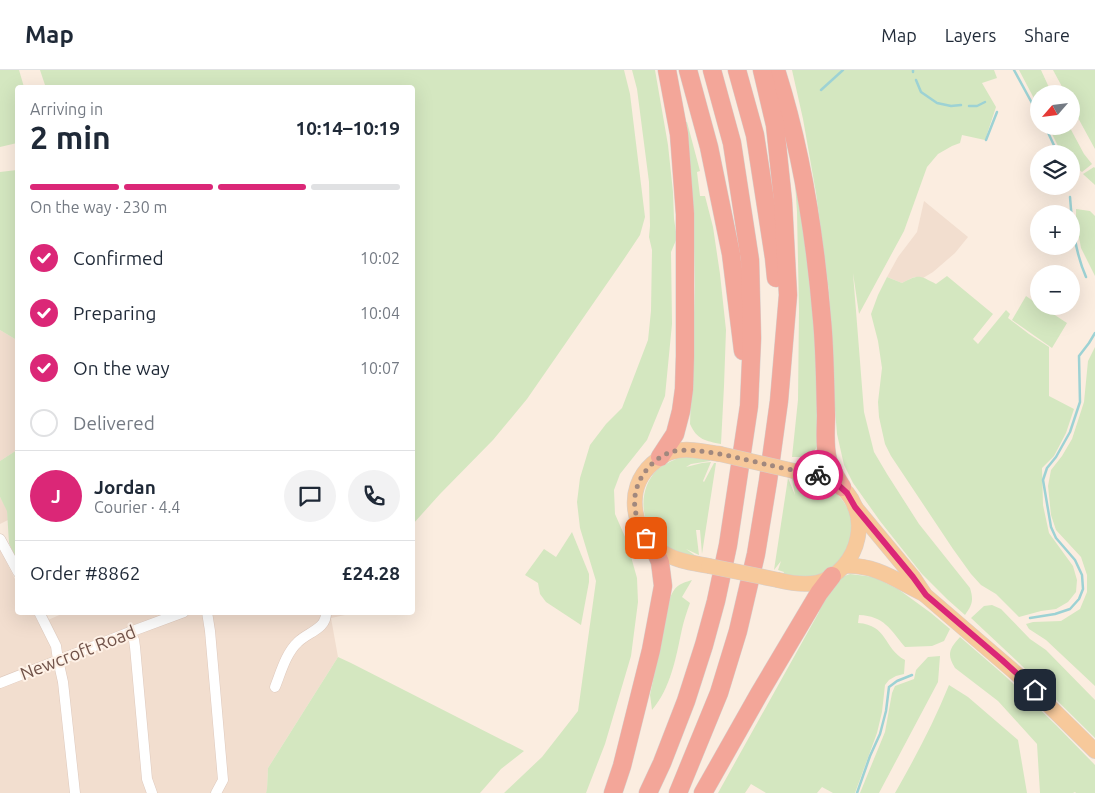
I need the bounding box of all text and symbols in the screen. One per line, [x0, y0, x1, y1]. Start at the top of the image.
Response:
text: Map [25, 21, 74, 48]
text: Map [881, 25, 917, 45]
text: Layers [945, 25, 996, 45]
text: Share [1024, 25, 1070, 45]
north arrow [1030, 85, 1080, 135]
map controls [1030, 85, 1080, 315]
text: Arriving in [30, 100, 103, 118]
text: 10:14–10:19 [295, 117, 400, 139]
text: 2 min [30, 119, 111, 155]
button: layers [1030, 145, 1080, 195]
text: On the way · 230 m [30, 198, 167, 216]
button: + [1030, 205, 1080, 255]
icon: check [30, 244, 58, 272]
text: Confirmed [73, 247, 164, 269]
text: 10:02 [360, 249, 400, 267]
button: − [1030, 265, 1080, 315]
icon: check [30, 299, 58, 327]
text: Preparing [73, 302, 157, 324]
text: 10:04 [360, 304, 400, 322]
icon: check [30, 354, 58, 382]
text: On the way [73, 357, 170, 379]
text: 10:07 [360, 359, 400, 377]
text: Delivered [73, 412, 155, 434]
courier [793, 450, 843, 500]
icon: bike [804, 461, 832, 489]
button: chat [284, 470, 336, 522]
button: phone [348, 470, 400, 522]
text: Jordan [94, 476, 156, 498]
text: J [51, 485, 61, 507]
text: Courier · 4.4 [94, 498, 180, 516]
pin [625, 517, 667, 559]
icon: bag [632, 524, 660, 552]
text: Order #8862 [30, 562, 140, 584]
text: £24.28 [342, 562, 400, 584]
street label: Newcroft Road [17, 621, 138, 683]
pin [1014, 669, 1056, 711]
icon: home [1021, 676, 1049, 704]

